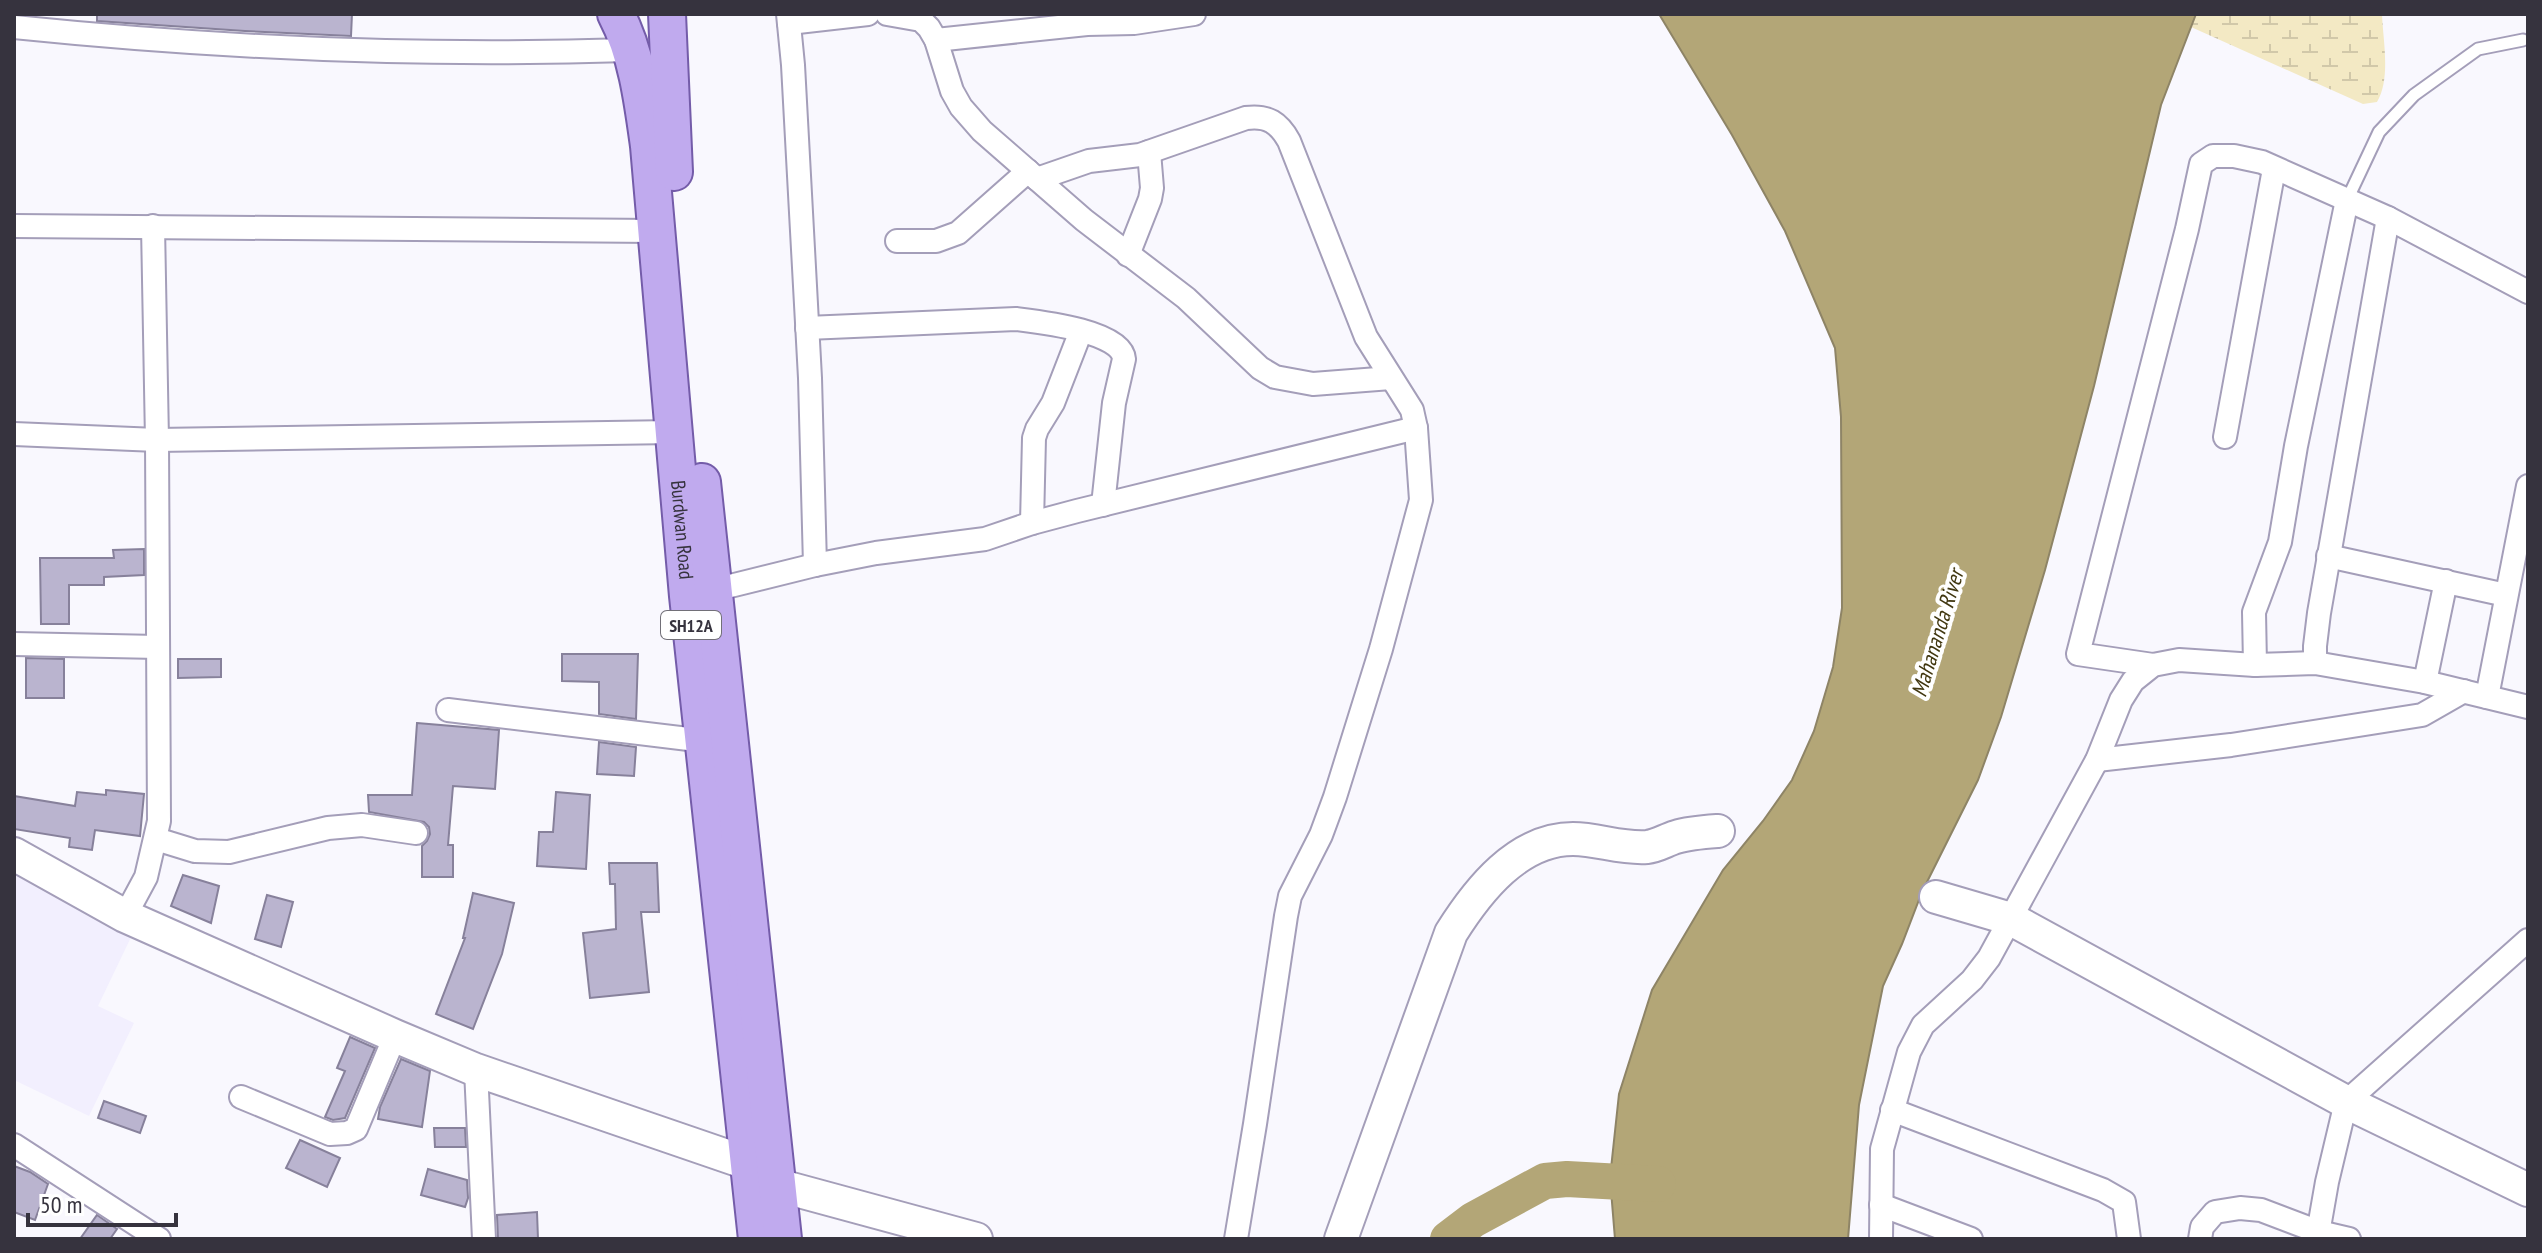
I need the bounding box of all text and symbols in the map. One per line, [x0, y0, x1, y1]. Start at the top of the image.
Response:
street label: Burdwan Road [665, 479, 699, 580]
water label: Mahananda River [1904, 563, 1970, 700]
road number: SH12A [661, 611, 721, 639]
scale bar [28, 1177, 176, 1227]
text: 50 m [40, 1189, 82, 1220]

